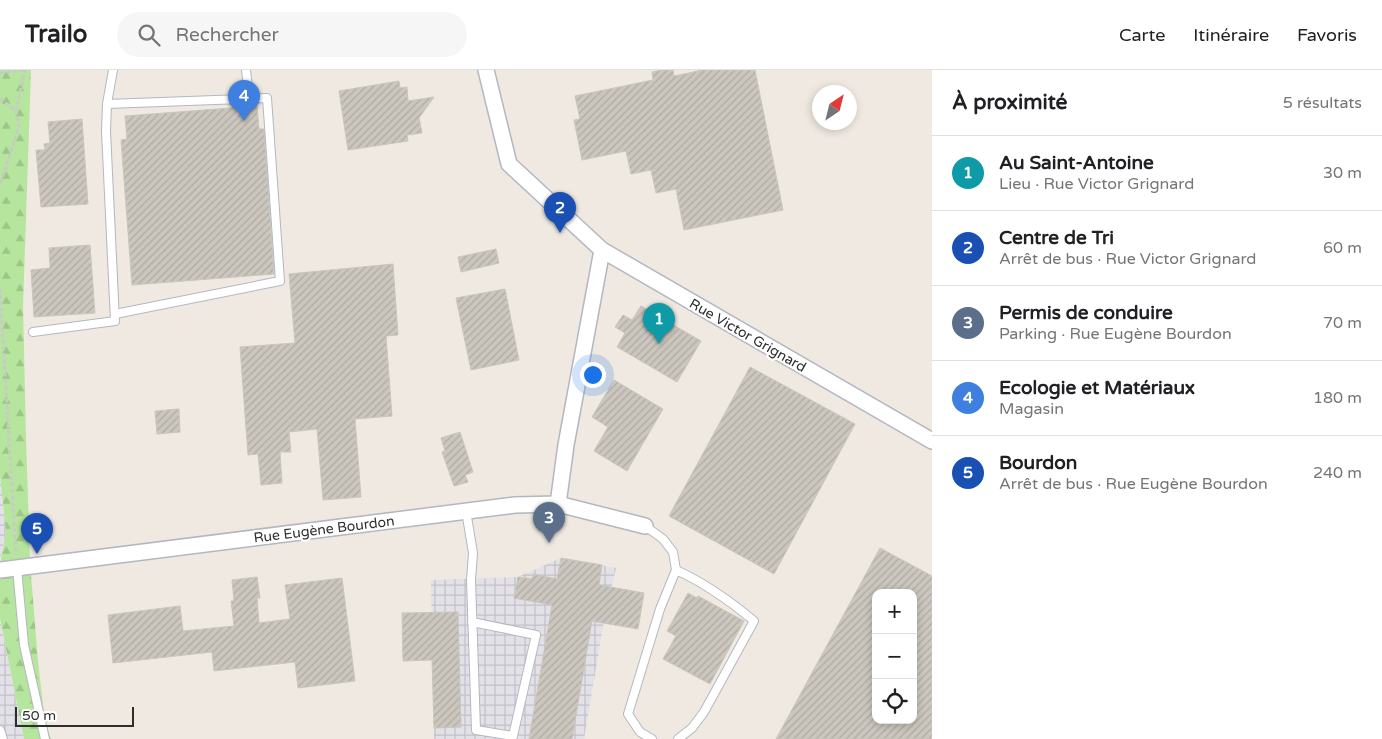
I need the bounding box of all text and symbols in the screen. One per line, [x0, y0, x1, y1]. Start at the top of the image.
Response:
search box [117, 12, 467, 57]
text: Trailo [25, 20, 87, 49]
icon: search [135, 21, 163, 49]
text: Rechercher [175, 24, 279, 46]
text: Carte [1119, 24, 1165, 46]
text: Itinéraire [1193, 24, 1269, 46]
text: Favoris [1297, 24, 1357, 46]
pin: 4 [228, 80, 260, 121]
north arrow [812, 85, 857, 130]
text: À proximité [952, 90, 1067, 115]
text: 5 résultats [1283, 93, 1362, 113]
text: Au Saint-Antoine [999, 152, 1154, 174]
text: 1 [963, 163, 973, 183]
text: 30 m [1323, 163, 1362, 183]
text: Lieu · Rue Victor Grignard [999, 174, 1194, 194]
pin: 2 [544, 192, 576, 233]
text: Centre de Tri [999, 227, 1114, 249]
text: 2 [963, 238, 973, 258]
text: 60 m [1323, 238, 1362, 258]
text: Arrêt de bus · Rue Victor Grignard [999, 249, 1256, 269]
street label: Rue Victor Grignard [686, 295, 809, 376]
text: Permis de conduire [999, 302, 1173, 324]
pin: 1 [643, 303, 675, 344]
text: 3 [963, 313, 973, 333]
text: 70 m [1323, 313, 1362, 333]
text: Parking · Rue Eugène Bourdon [999, 324, 1232, 344]
your location [580, 362, 606, 388]
text: Ecologie et Matériaux [999, 377, 1195, 399]
text: 4 [963, 388, 973, 408]
text: 180 m [1313, 388, 1362, 408]
text: Magasin [999, 399, 1064, 419]
text: Bourdon [999, 452, 1077, 474]
text: 5 [963, 463, 973, 483]
text: 240 m [1313, 463, 1362, 483]
text: Arrêt de bus · Rue Eugène Bourdon [999, 474, 1268, 494]
pin: 3 [533, 502, 565, 543]
street label: Rue Eugène Bourdon [253, 512, 396, 547]
pin: 5 [21, 513, 53, 554]
map controls [872, 589, 917, 724]
button: + [872, 589, 917, 634]
button: − [872, 634, 917, 679]
button: locate [872, 679, 917, 724]
scale bar [15, 704, 134, 727]
text: 50 m [22, 707, 56, 724]

